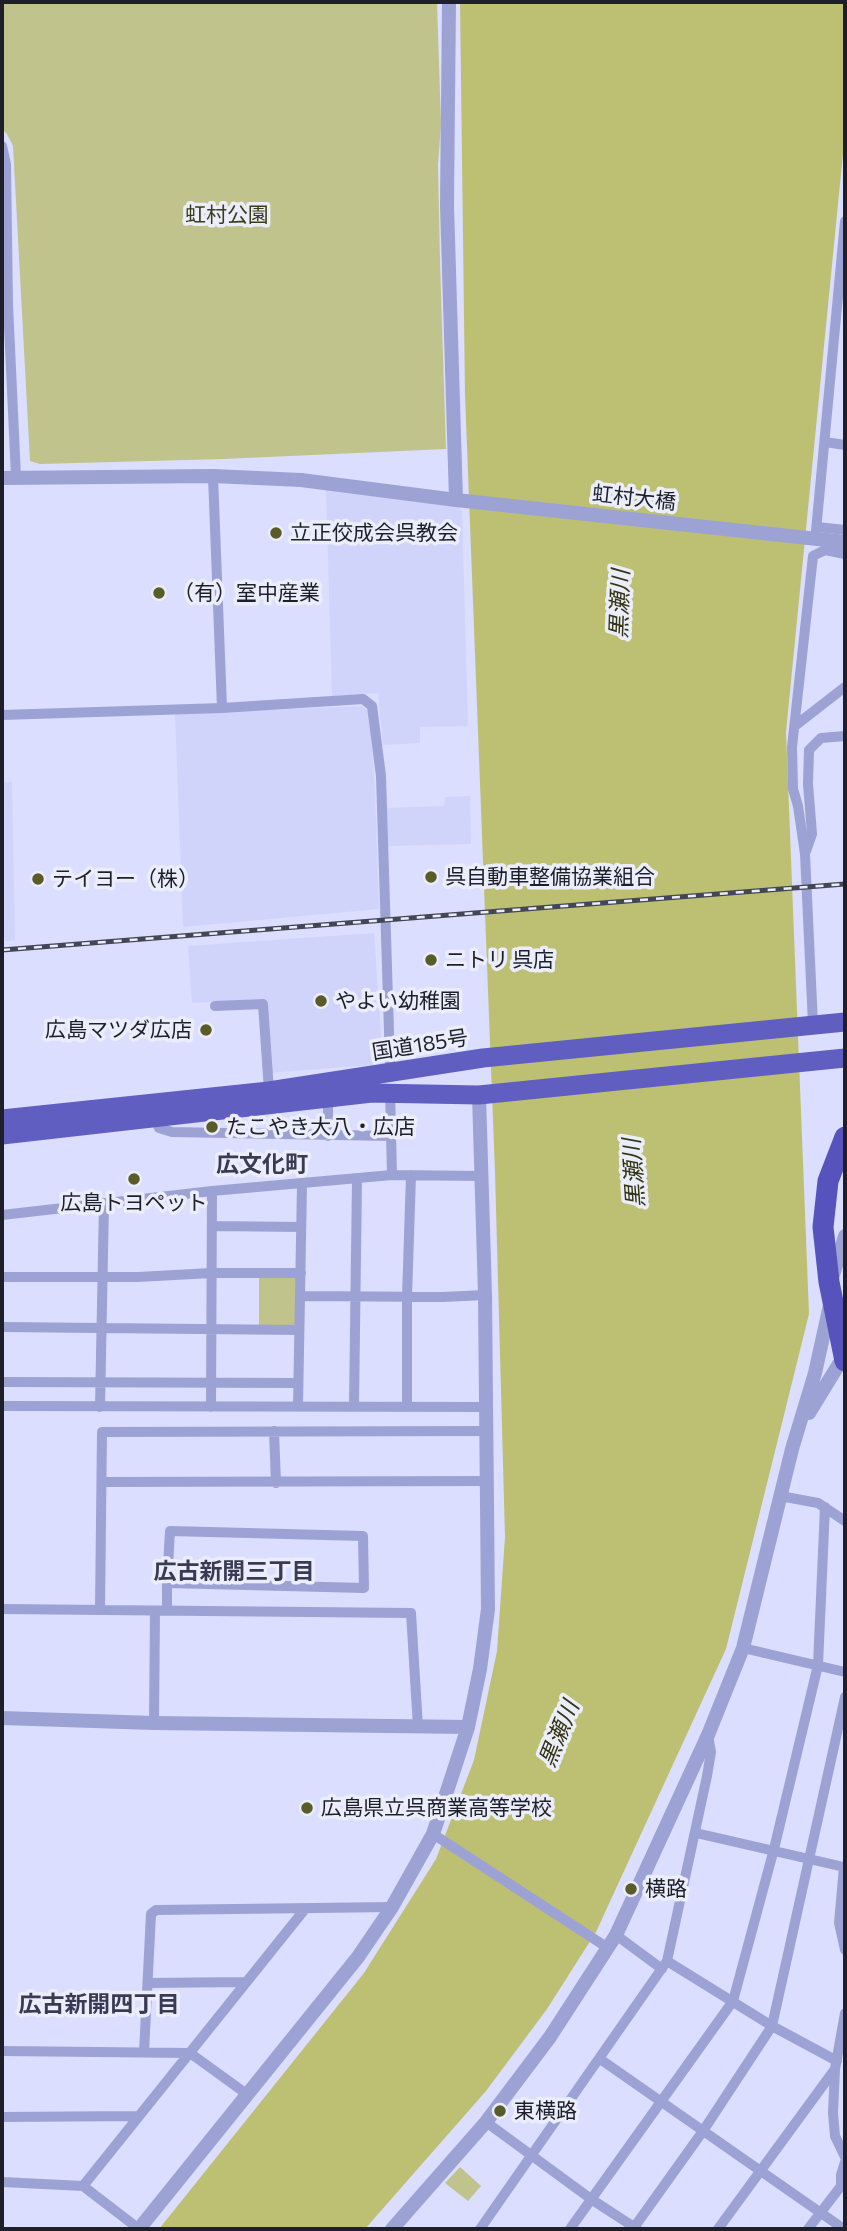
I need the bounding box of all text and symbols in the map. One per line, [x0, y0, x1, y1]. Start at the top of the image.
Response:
park label: 虹村公園 [185, 202, 269, 228]
street label: 虹村大橋 [591, 481, 677, 515]
place label: 立正佼成会呉教会 [290, 520, 458, 546]
marker: 立正佼成会呉教会 [268, 525, 284, 541]
water label: 黒瀬川 [605, 569, 635, 639]
place label: （有）室中産業 [173, 580, 320, 606]
marker: （有）室中産業 [151, 585, 167, 601]
place label: 呉自動車整備協業組合 [445, 864, 655, 890]
place label: テイヨー（株） [52, 866, 199, 892]
marker: 呉自動車整備協業組合 [423, 869, 439, 885]
marker: テイヨー（株） [30, 871, 46, 887]
place label: ニトリ 呉店 [445, 947, 554, 973]
marker: ニトリ 呉店 [423, 952, 439, 968]
place label: やよい幼稚園 [335, 988, 461, 1014]
marker: やよい幼稚園 [313, 993, 329, 1009]
place label: 広島マツダ広店 [45, 1017, 192, 1043]
marker: 広島マツダ広店 [198, 1022, 214, 1038]
street label: 国道185号 [370, 1025, 470, 1065]
place label: たこやき大八・広店 [226, 1114, 415, 1140]
marker: たこやき大八・広店 [204, 1119, 220, 1135]
water label: 黒瀬川 [618, 1138, 650, 1208]
district label: 広文化町 [216, 1150, 308, 1178]
marker: 広島トヨペット [126, 1171, 142, 1187]
place label: 広島トヨペット [61, 1190, 207, 1216]
district label: 広古新開三丁目 [154, 1557, 314, 1585]
water label: 黒瀬川 [533, 1697, 585, 1771]
place label: 広島県立呉商業高等学校 [321, 1795, 552, 1821]
marker: 広島県立呉商業高等学校 [299, 1800, 315, 1816]
place label: 横路 [645, 1876, 687, 1902]
marker: 横路 [623, 1881, 639, 1897]
district label: 広古新開四丁目 [19, 1990, 179, 2018]
place label: 東横路 [514, 2098, 577, 2124]
marker: 東横路 [492, 2103, 508, 2119]

